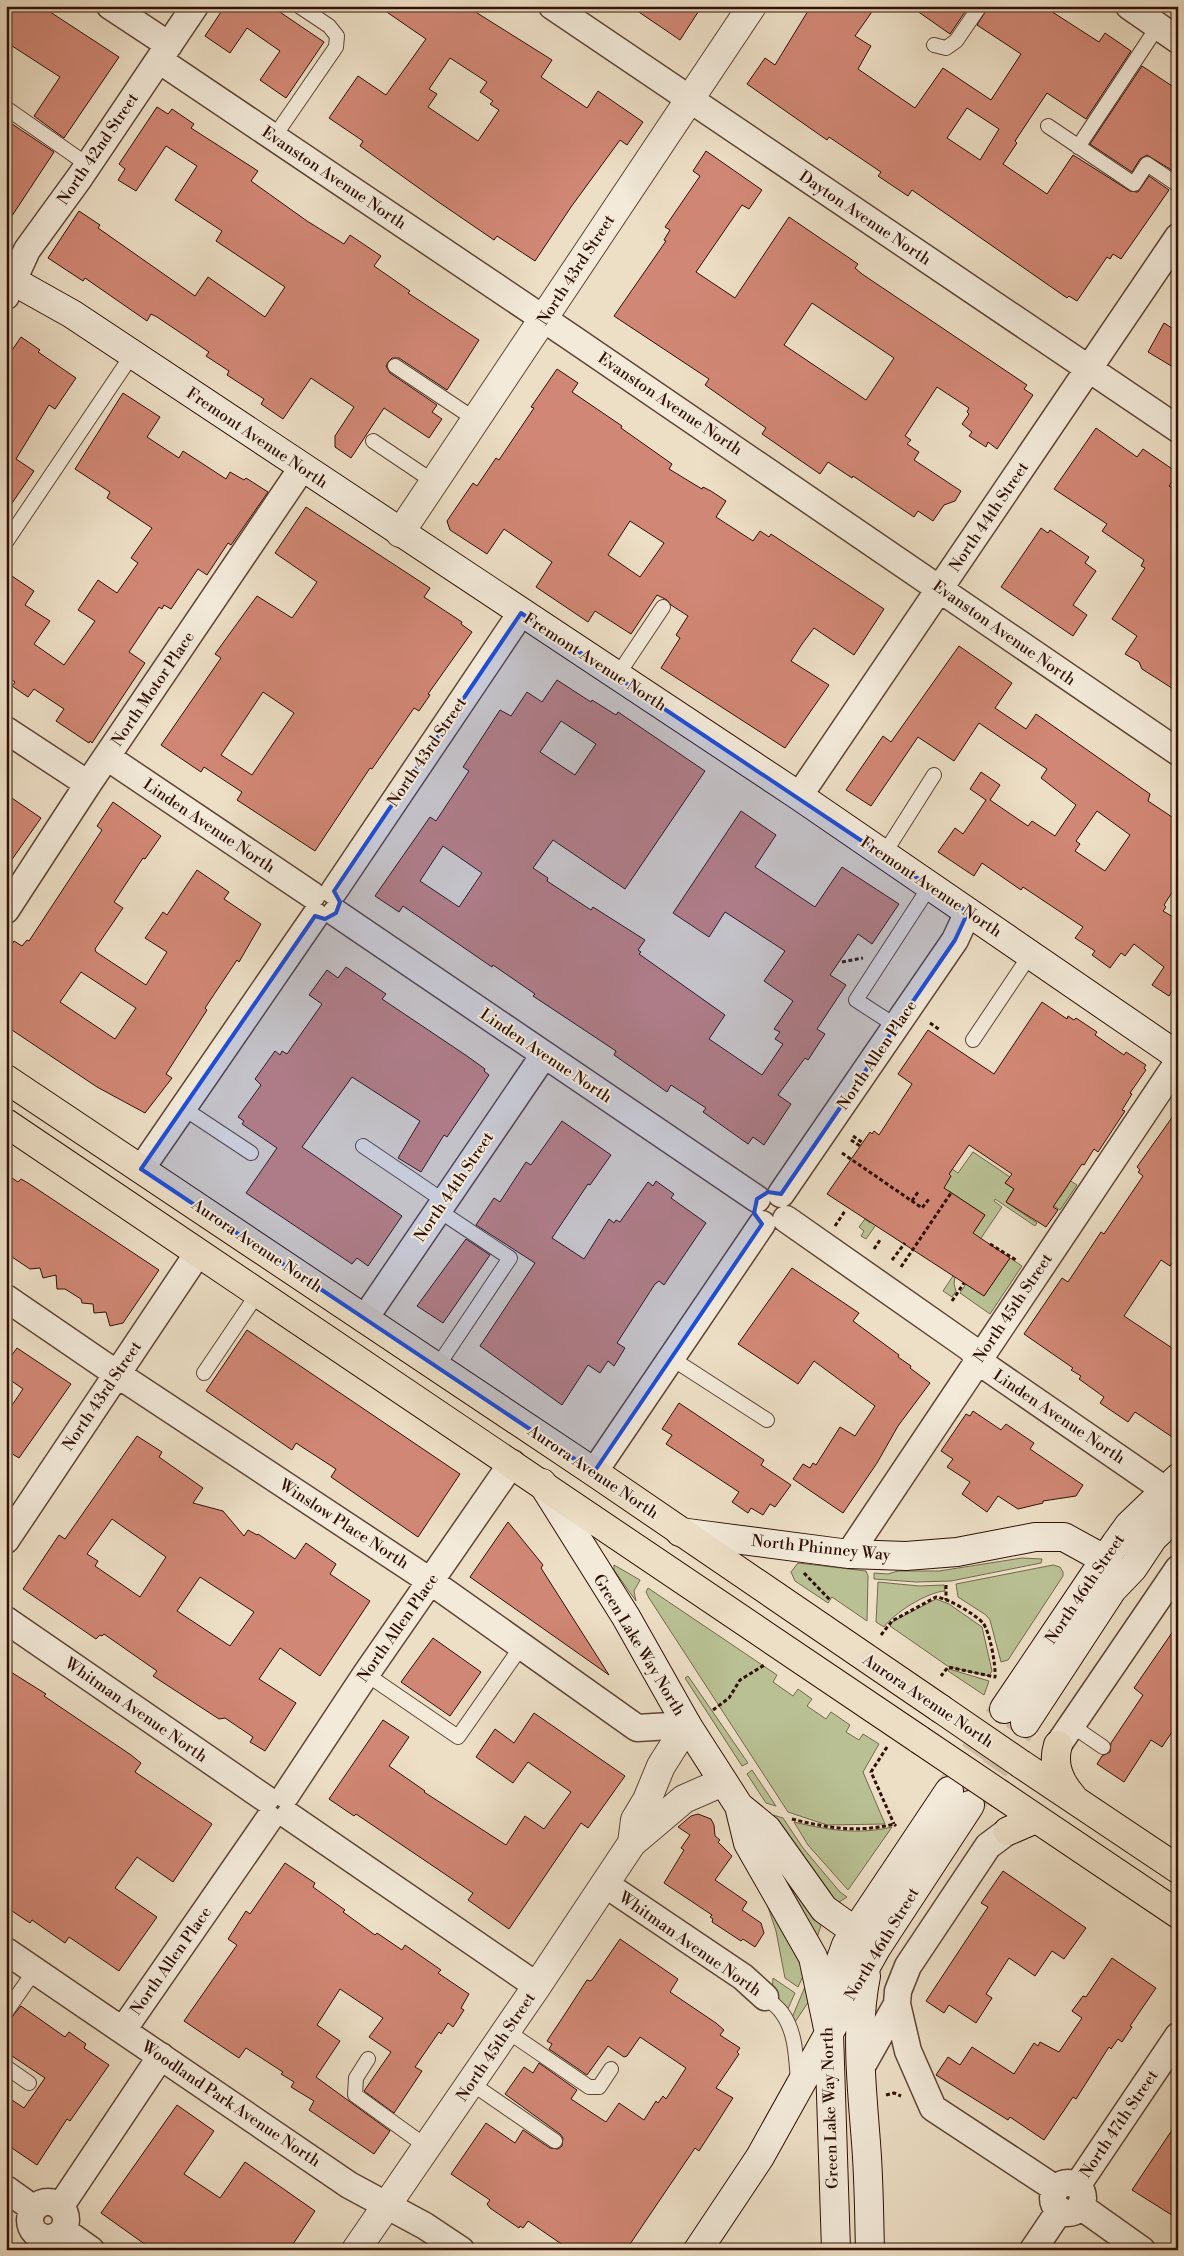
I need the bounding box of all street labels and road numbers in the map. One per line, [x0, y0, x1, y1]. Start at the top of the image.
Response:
street label: North 42nd Street [53, 89, 143, 209]
street label: Evanston Avenue North [258, 122, 410, 234]
street label: Dayton Avenue North [795, 166, 935, 270]
street label: North 43rd Street [533, 211, 619, 329]
street label: Evanston Avenue North [594, 348, 746, 460]
street label: Fremont Avenue North [183, 383, 332, 493]
street label: North 44th Street [945, 458, 1033, 576]
street label: Evanston Avenue North [929, 576, 1080, 690]
street label: Fremont Avenue North [520, 608, 671, 716]
street label: North Motor Place [107, 628, 199, 750]
street label: North 43rd Street [383, 693, 471, 811]
street label: Linden Avenue North [139, 774, 279, 878]
street label: Fremont Avenue North [857, 832, 1006, 942]
street label: North Allen Place [833, 996, 921, 1114]
street label: Linden Avenue North [476, 1004, 616, 1108]
street label: North 44th Street [410, 1128, 498, 1246]
street label: Aurora Avenue North [187, 1194, 327, 1297]
street label: North 45th Street [969, 1249, 1057, 1366]
street label: North 43rd Street [58, 1337, 146, 1455]
street label: Linden Avenue North [989, 1365, 1129, 1469]
street label: Aurora Avenue North [523, 1420, 663, 1523]
street label: Winslow Place North [275, 1474, 413, 1574]
street label: North 46th Street [1041, 1530, 1129, 1648]
street label: North Phinney Way [750, 1531, 892, 1565]
street label: North Allen Place [353, 1570, 443, 1686]
street label: Green Lake Way North [589, 1570, 689, 1720]
street label: Aurora Avenue North [858, 1649, 998, 1752]
street label: Whitman Avenue North [60, 1653, 211, 1767]
street label: North 46th Street [840, 1884, 924, 2004]
street label: Whitman Avenue North [614, 1887, 765, 2001]
street label: North Allen Place [126, 1903, 216, 2019]
street label: North 45th Street [452, 1988, 540, 2105]
street label: Green Lake Way North [817, 2026, 843, 2189]
street label: Woodland Park Avenue North [137, 2036, 325, 2172]
street label: North 47th Street [1076, 2066, 1163, 2182]

